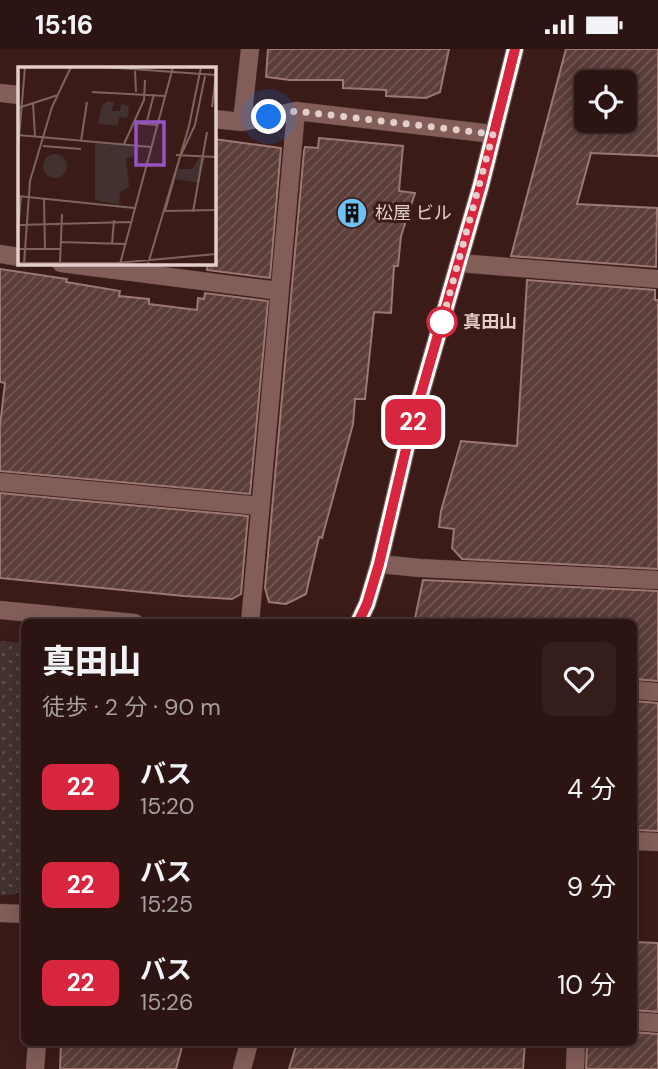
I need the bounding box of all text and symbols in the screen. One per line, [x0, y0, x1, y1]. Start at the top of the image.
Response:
text: 15:16 [35, 8, 93, 42]
inset map [18, 67, 215, 264]
map controls [574, 70, 637, 133]
button: locate [574, 70, 637, 133]
your location [251, 99, 286, 134]
building icon: 松屋 ビル [335, 196, 369, 230]
place label: 松屋 ビル [375, 201, 452, 225]
marker: 真田山 [427, 307, 457, 337]
place label: 真田山 [463, 310, 517, 334]
line badge: 22 [382, 399, 444, 445]
text: 22 [399, 406, 427, 437]
text: 真田山 [42, 640, 141, 683]
button: heart [542, 642, 616, 716]
text: 徒歩 · 2 分 · 90 m [42, 692, 221, 722]
text: バス [140, 757, 192, 791]
text: 22 [67, 771, 94, 802]
text: 4 分 [567, 772, 616, 806]
text: 15:20 [140, 791, 195, 821]
text: バス [140, 855, 192, 889]
text: 22 [67, 869, 94, 900]
text: 9 分 [567, 870, 616, 904]
text: 15:25 [140, 889, 193, 919]
text: バス [140, 953, 192, 987]
text: 22 [67, 967, 94, 998]
text: 10 分 [557, 968, 616, 1002]
text: 15:26 [140, 987, 194, 1017]

